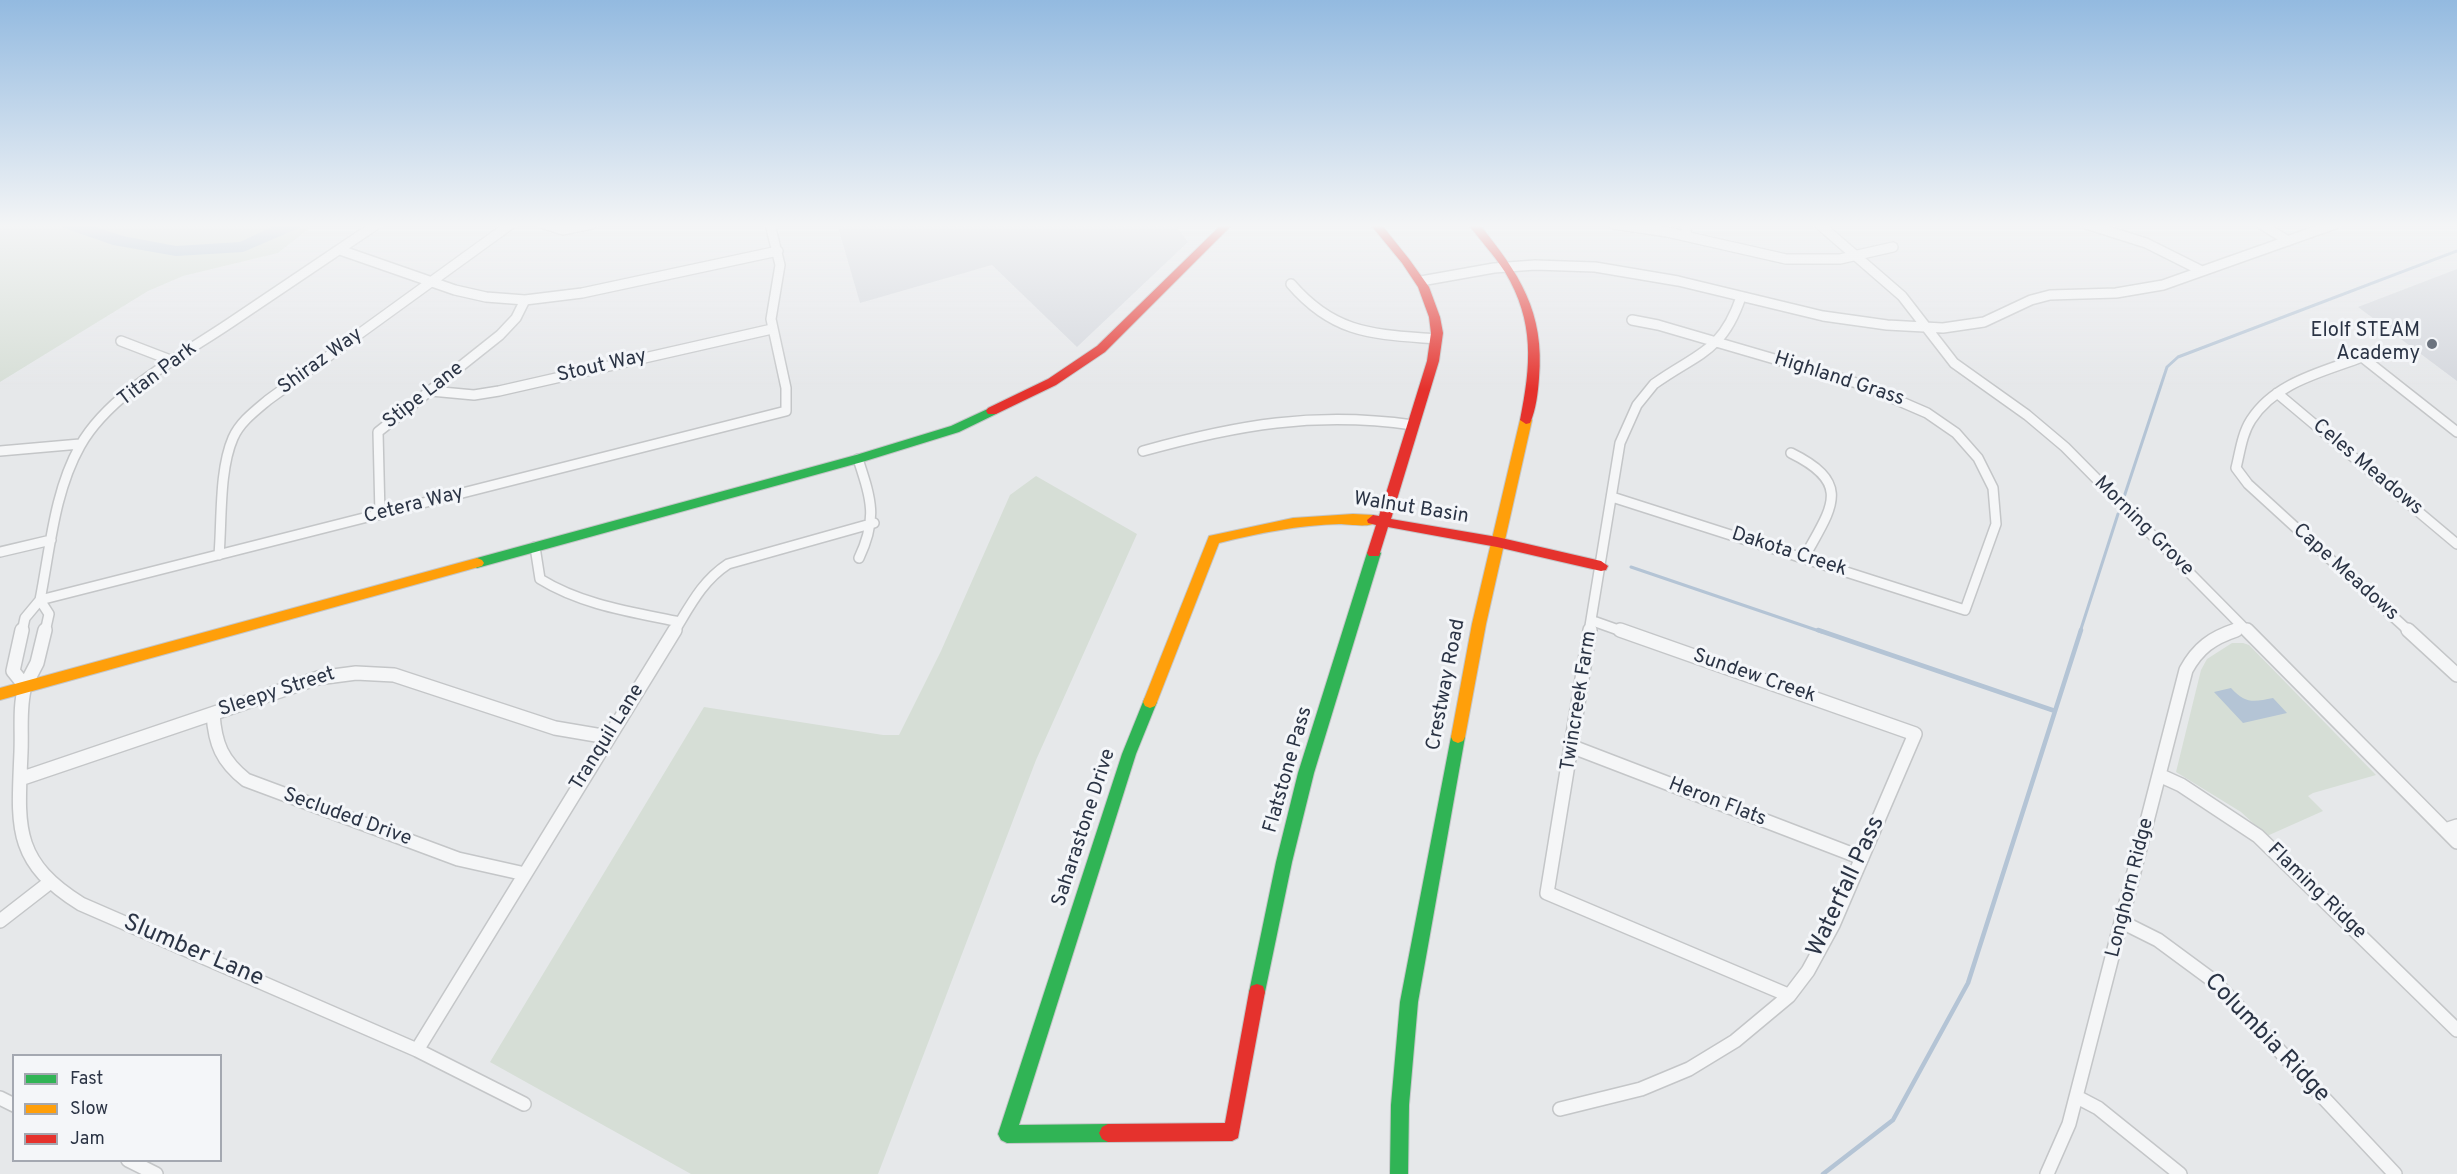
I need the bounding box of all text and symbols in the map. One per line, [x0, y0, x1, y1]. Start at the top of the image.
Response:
place label: Elolf STEAM Academy [2311, 320, 2420, 367]
street label: Shiraz Way [274, 323, 368, 401]
marker: Elolf STEAM Academy [2425, 337, 2439, 351]
street label: Titan Park [114, 338, 202, 412]
street label: Stout Way [555, 345, 649, 389]
street label: Highland Grass [1771, 348, 1907, 412]
street label: Stipe Lane [379, 357, 469, 435]
street label: Celes Meadows [2307, 415, 2427, 521]
street label: Morning Grove [2088, 472, 2198, 582]
street label: Cetera Way [362, 482, 466, 530]
street label: Walnut Basin [1352, 488, 1470, 530]
street label: Cape Meadows [2287, 519, 2403, 627]
street label: Dakota Creek [1728, 523, 1850, 583]
street label: Crestway Road [1423, 617, 1471, 753]
street label: Twincreek Farm [1557, 629, 1603, 773]
street label: Sundew Creek [1689, 645, 1819, 709]
street label: Sleepy Street [216, 663, 338, 723]
street label: Tranquil Lane [566, 680, 650, 796]
street label: Flatstone Pass [1260, 704, 1318, 836]
street label: Saharastone Drive [1048, 746, 1122, 910]
street label: Heron Flats [1665, 773, 1769, 833]
street label: Secluded Drive [280, 784, 414, 852]
street label: Waterfall Pass [1802, 812, 1892, 962]
street label: Longhorn Ridge [2102, 816, 2160, 960]
street label: Flaming Ridge [2262, 839, 2370, 945]
street label: Slumber Lane [118, 909, 268, 995]
street label: Columbia Ridge [2197, 968, 2335, 1110]
legend [12, 1054, 222, 1162]
text: Fast [70, 1068, 103, 1091]
text: Slow [70, 1098, 108, 1121]
text: Jam [70, 1128, 105, 1151]

